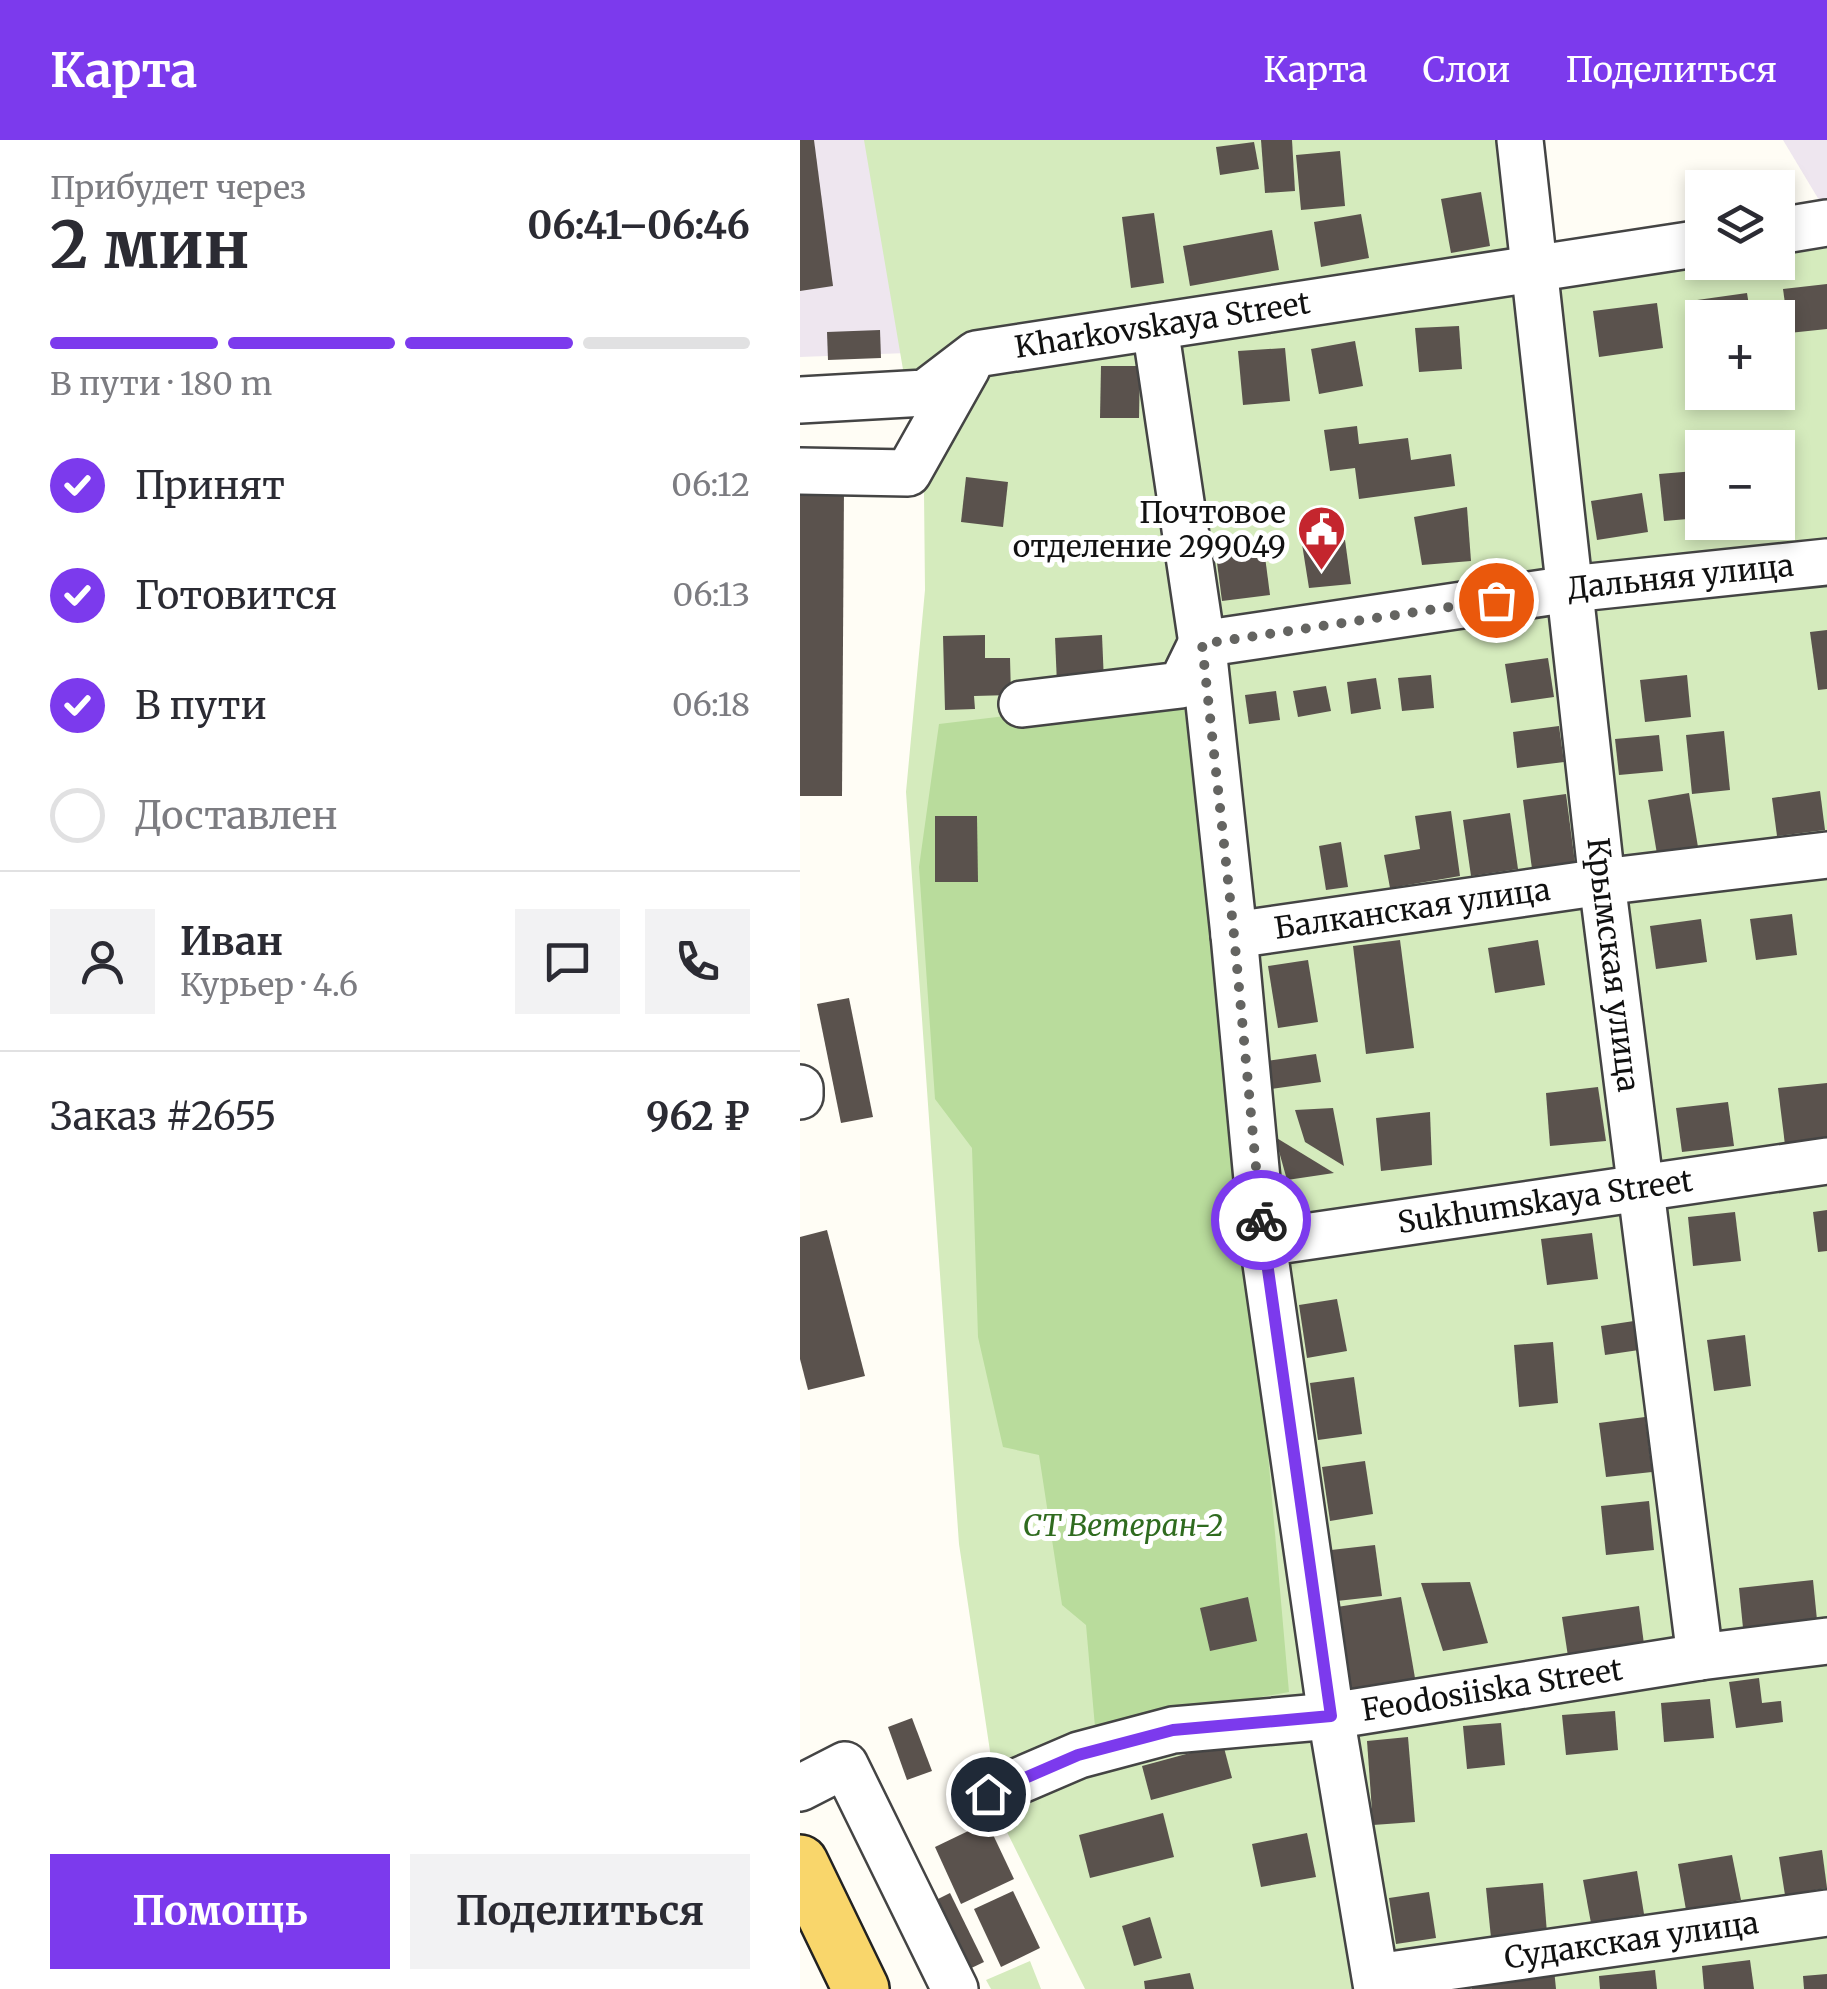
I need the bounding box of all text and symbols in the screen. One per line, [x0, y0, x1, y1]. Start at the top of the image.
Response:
text: Карта [50, 40, 197, 100]
text: Карта [1263, 48, 1367, 92]
text: Слои [1422, 48, 1510, 92]
text: Поделиться [1565, 48, 1777, 92]
text: Прибудет через [50, 168, 306, 208]
map controls [1685, 170, 1795, 540]
button: layers [1685, 170, 1795, 280]
text: 06:41–06:46 [527, 202, 750, 249]
text: 2 мин [50, 204, 250, 286]
street label: Kharkovskaya Street [1012, 283, 1313, 366]
button: + [1685, 300, 1795, 410]
text: В пути · 180 m [50, 364, 272, 404]
button: − [1685, 430, 1795, 540]
icon: check [50, 458, 105, 513]
text: Принят [135, 462, 285, 509]
text: 06:12 [671, 465, 750, 505]
place label: Почтовое отделение 299049 [1013, 493, 1286, 565]
public building icon: Почтовое отделение 299049 [1295, 504, 1347, 572]
street label: Дальняя улица [1565, 546, 1795, 607]
pin [1454, 558, 1539, 643]
icon: check [50, 568, 105, 623]
text: Готовится [135, 572, 337, 619]
icon: bag [1469, 573, 1524, 628]
text: 06:13 [673, 575, 750, 615]
icon: check [50, 678, 105, 733]
text: В пути [135, 682, 267, 729]
text: 06:18 [672, 685, 750, 725]
text: Доставлен [135, 792, 338, 839]
street label: Крымская улица [1579, 836, 1648, 1094]
street label: Балканская улица [1272, 870, 1552, 947]
button: person [50, 909, 155, 1014]
button: chat [515, 909, 620, 1014]
button: phone [645, 909, 750, 1014]
text: Иван [180, 918, 283, 965]
text: Курьер · 4.6 [180, 965, 358, 1005]
text: Заказ #2655 [50, 1093, 277, 1140]
text: 962 ₽ [646, 1093, 750, 1140]
street label: Sukhumskaya Street [1395, 1161, 1695, 1241]
courier [1211, 1170, 1311, 1270]
icon: bike [1234, 1193, 1289, 1248]
park label: СТ Ветеран-2 [1023, 1506, 1223, 1544]
street label: Feodosiiska Street [1359, 1650, 1625, 1729]
pin [946, 1752, 1031, 1837]
icon: home [961, 1767, 1016, 1822]
button: Помощь [50, 1854, 390, 1969]
button: Поделиться [410, 1854, 750, 1969]
street label: Судакская улица [1502, 1903, 1761, 1977]

